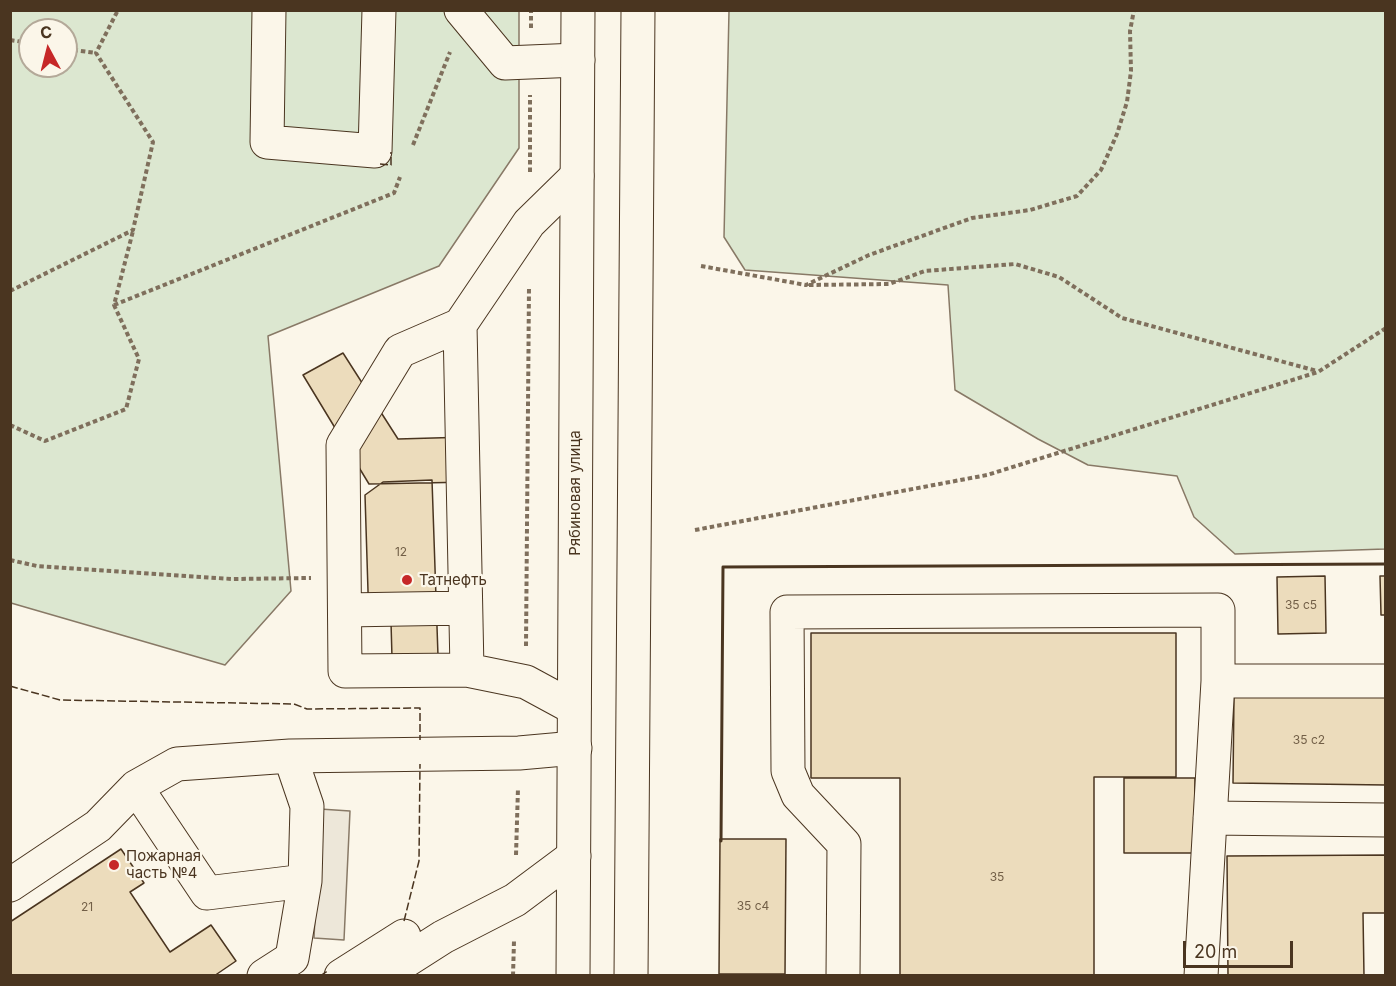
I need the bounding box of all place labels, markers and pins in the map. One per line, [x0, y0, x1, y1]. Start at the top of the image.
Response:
place label: Татнефть [419, 571, 487, 589]
marker: Татнефть [400, 573, 414, 587]
place label: Пожарная часть №4 [126, 847, 201, 882]
marker: Пожарная часть №4 [107, 858, 121, 872]

